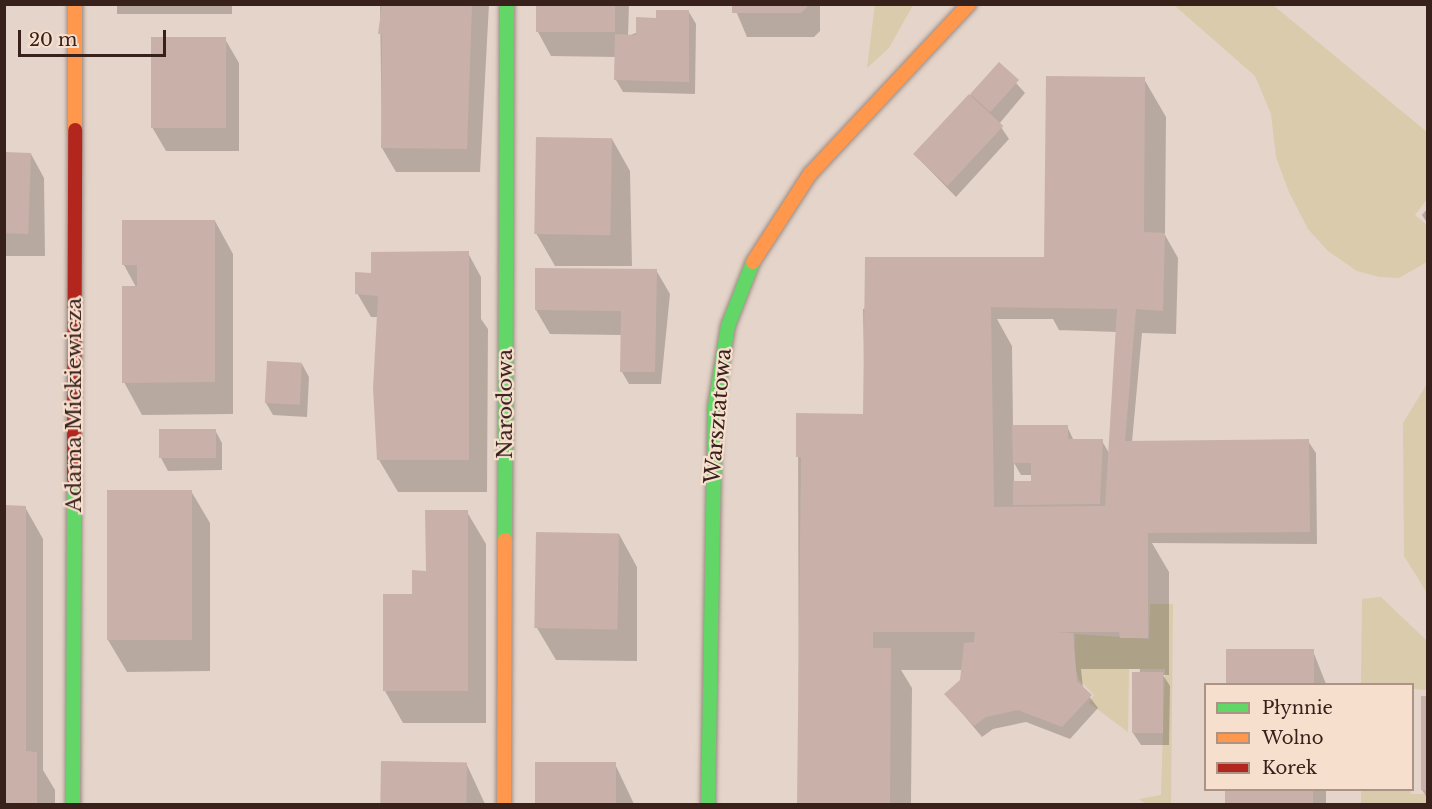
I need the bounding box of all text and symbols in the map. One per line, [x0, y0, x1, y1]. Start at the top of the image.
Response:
scale bar [21, 18, 170, 56]
text: 20 m [29, 29, 77, 51]
street label: Adama Mickiewicza [61, 298, 87, 512]
street label: Warsztatowa [700, 347, 736, 485]
street label: Narodowa [492, 349, 518, 459]
legend [1204, 683, 1414, 791]
text: Płynnie [1262, 697, 1333, 719]
text: Wolno [1262, 727, 1324, 749]
text: Korek [1262, 757, 1317, 779]

